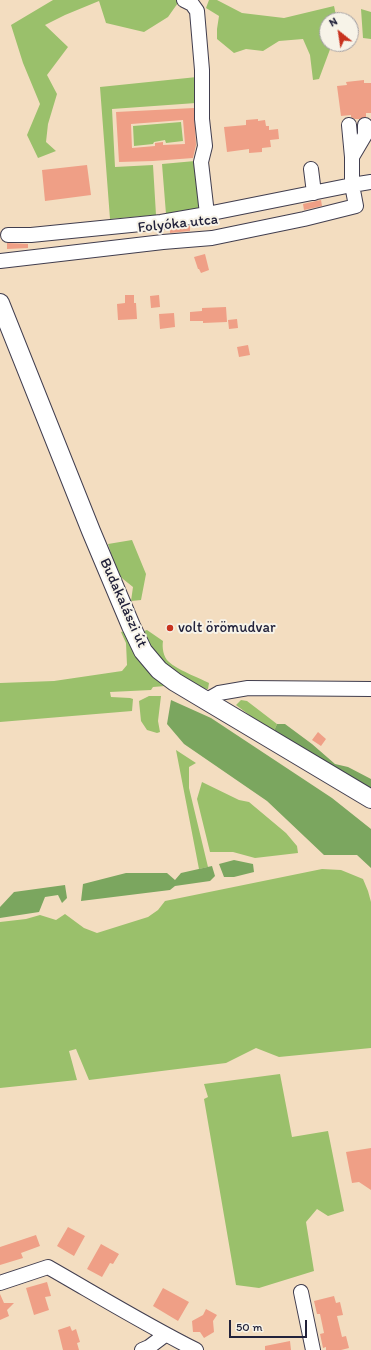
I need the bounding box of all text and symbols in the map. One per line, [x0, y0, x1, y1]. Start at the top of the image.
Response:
north arrow [319, 12, 359, 52]
text: N [327, 15, 340, 30]
street label: Folyóka utca [137, 211, 219, 237]
street label: Budakalászi út [95, 556, 151, 650]
place label: volt örömudvar [178, 619, 276, 637]
marker: volt örömudvar [165, 623, 175, 633]
scale bar [231, 1312, 309, 1338]
text: 50 m [236, 1320, 262, 1334]

